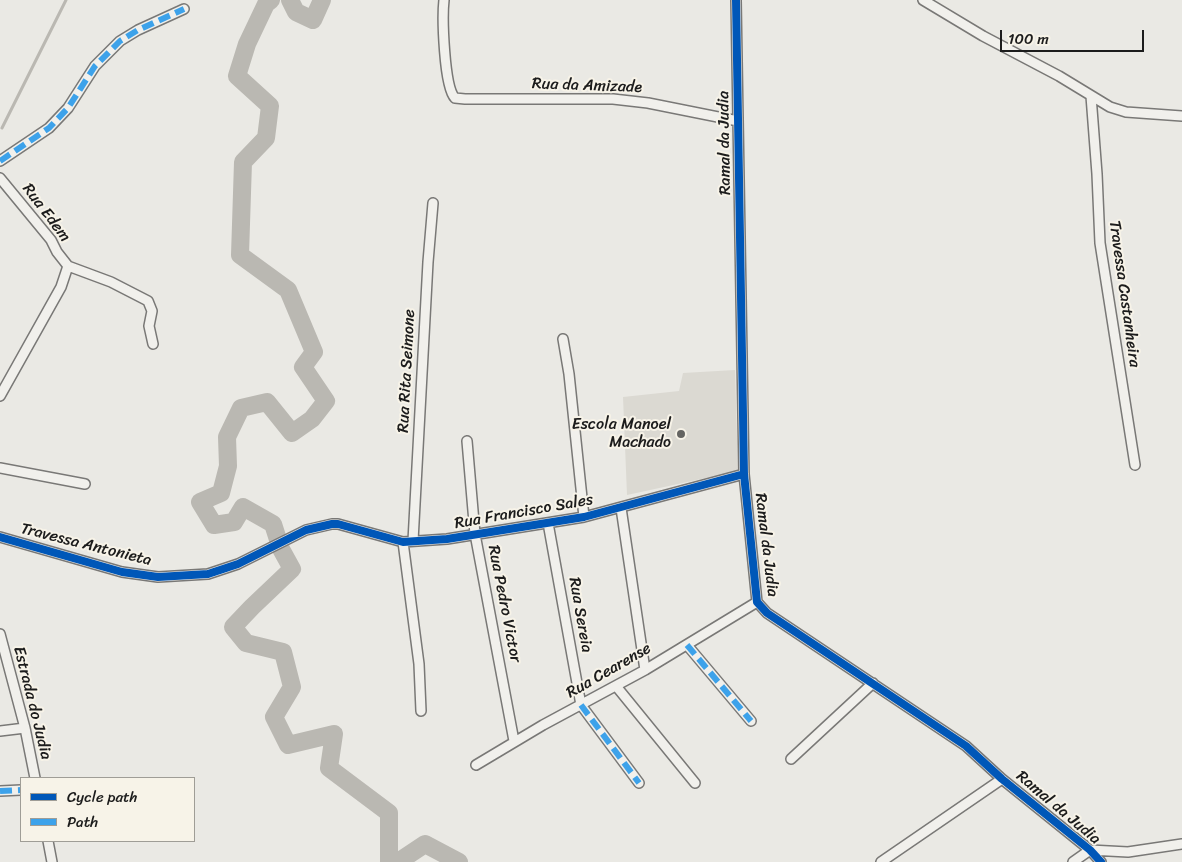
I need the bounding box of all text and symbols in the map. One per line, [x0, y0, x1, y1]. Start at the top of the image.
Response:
scale bar [1002, 20, 1146, 52]
text: 100 m [1008, 26, 1049, 52]
street label: Rua da Amizade [532, 74, 642, 98]
street label: Ramal da Judia [714, 91, 736, 195]
street label: Rua Edem [18, 180, 74, 246]
street label: Travessa Castanheira [1104, 219, 1144, 369]
street label: Rua Rita Seimone [394, 309, 420, 433]
place label: Escola Manoel Machado [572, 415, 671, 453]
marker: Escola Manoel Machado [675, 428, 687, 440]
street label: Rua Francisco Sales [453, 490, 595, 534]
street label: Ramal da Judia [750, 492, 782, 598]
street label: Travessa Antonieta [19, 519, 153, 571]
street label: Rua Pedro Victor [483, 544, 525, 664]
street label: Rua Sereia [564, 576, 596, 654]
street label: Rua Cearense [563, 639, 655, 703]
street label: Estrada do Judia [9, 644, 55, 762]
street label: Ramal da Judia [1012, 767, 1104, 849]
legend [20, 777, 195, 842]
text: Cycle path [67, 784, 137, 810]
text: Path [67, 809, 98, 835]

